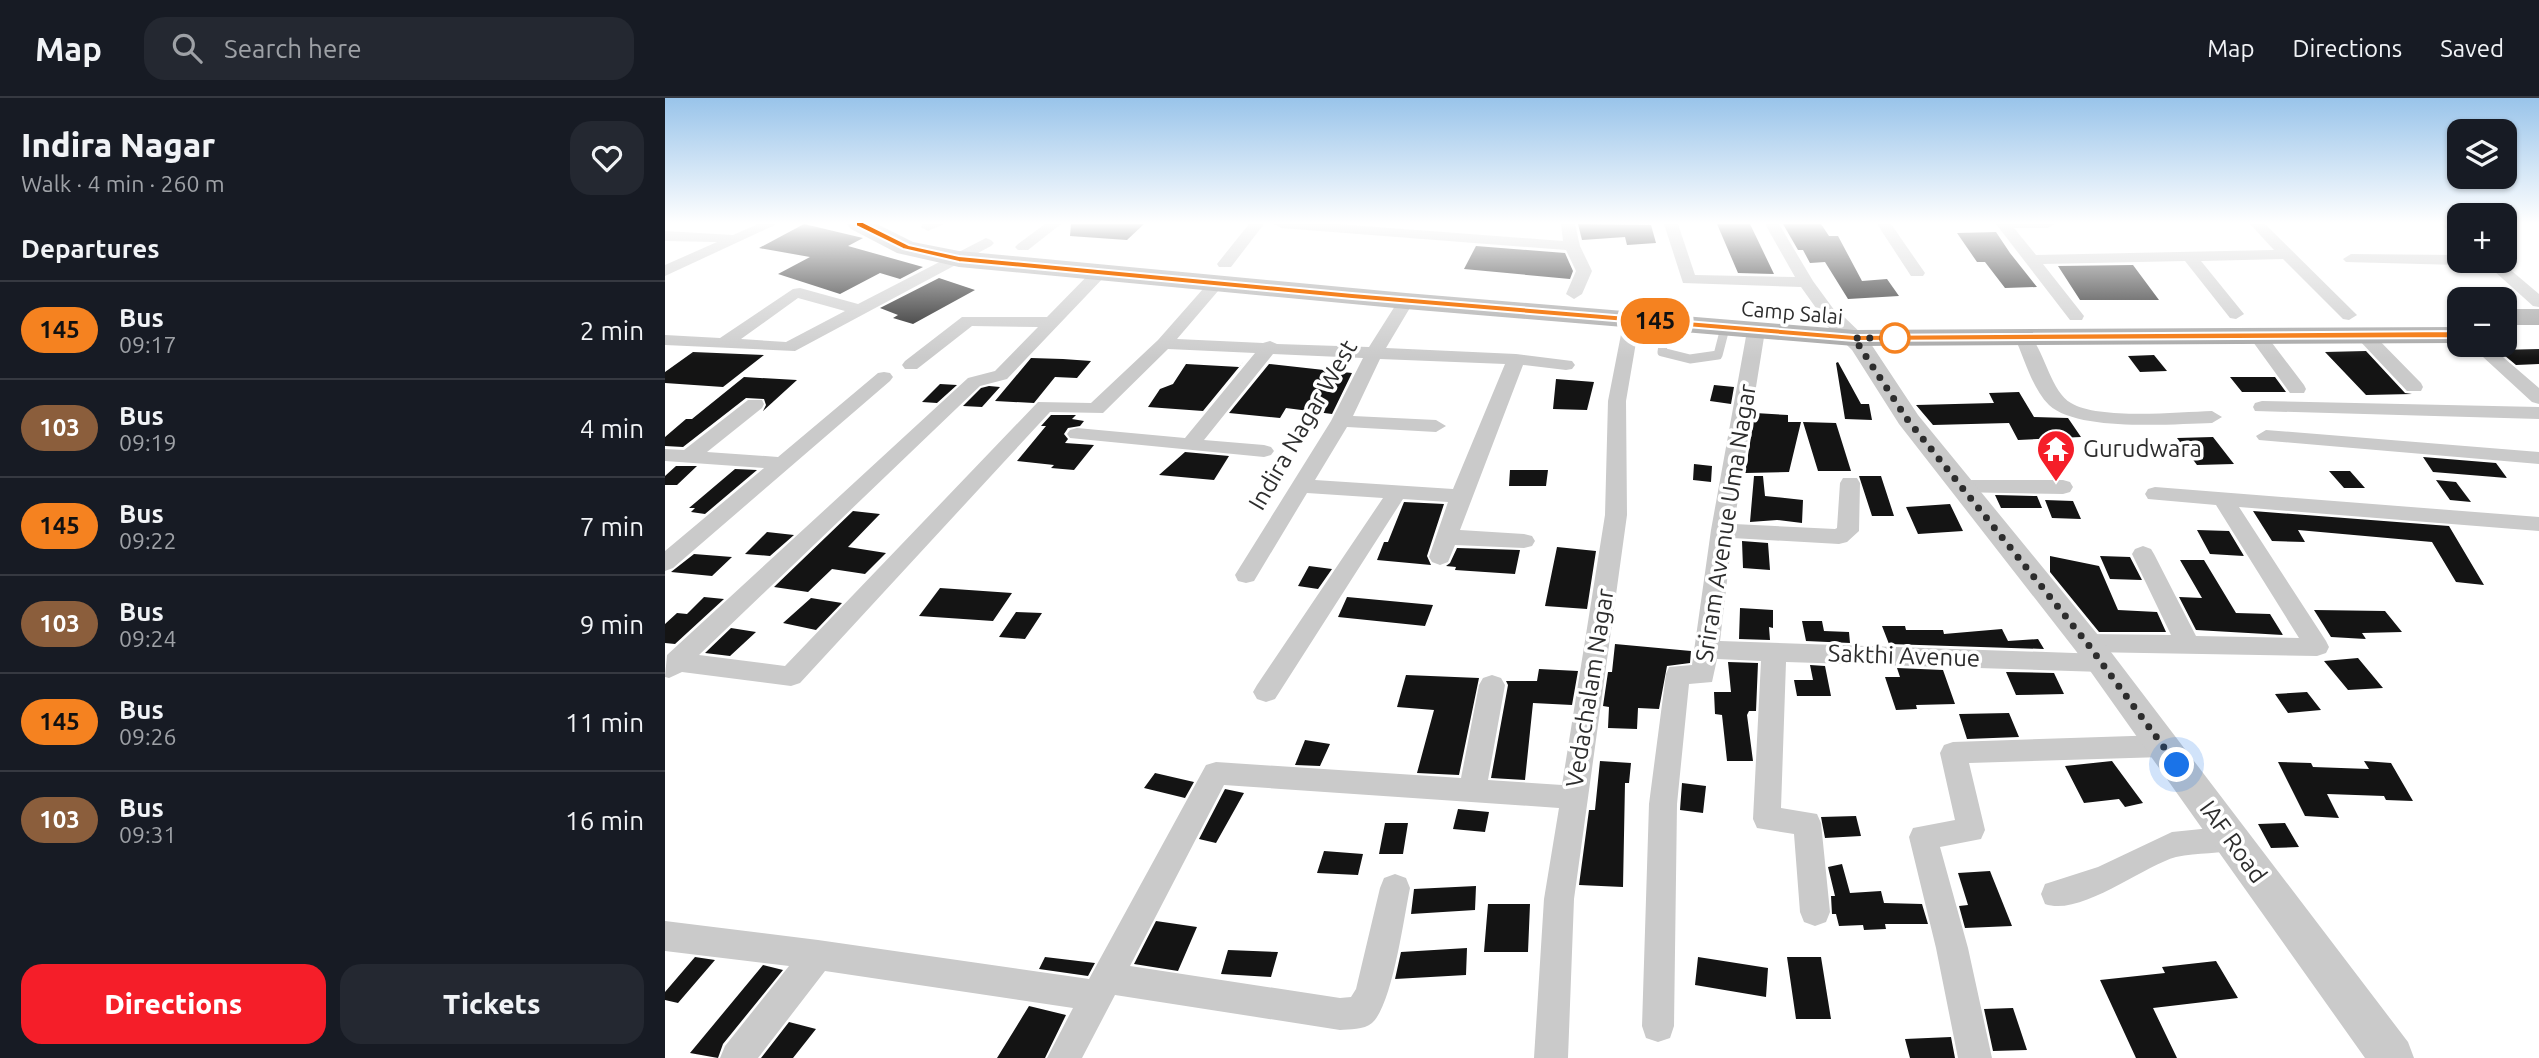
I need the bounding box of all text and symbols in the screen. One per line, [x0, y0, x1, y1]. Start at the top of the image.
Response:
search box [144, 17, 634, 80]
icon: search [168, 29, 206, 67]
text: Map [35, 30, 102, 67]
text: Search here [224, 34, 362, 63]
text: Map [2207, 35, 2254, 62]
text: Directions [2292, 35, 2402, 62]
text: Saved [2440, 35, 2504, 62]
map controls [2447, 119, 2517, 357]
button: layers [2447, 119, 2517, 189]
button: heart [570, 121, 644, 195]
text: Indira Nagar [21, 126, 215, 163]
text: Walk · 4 min · 260 m [21, 171, 225, 196]
button: + [2447, 203, 2517, 273]
text: Departures [21, 234, 159, 263]
button: − [2447, 287, 2517, 357]
street label: Camp Salai [1740, 296, 1844, 328]
line badge: 145 [1615, 298, 1695, 344]
text: Bus [119, 303, 164, 332]
text: 145 [1635, 307, 1675, 334]
text: 145 [39, 316, 80, 343]
text: 2 min [580, 316, 644, 345]
unlabelled marker [1880, 323, 1910, 353]
text: 09:17 [119, 332, 177, 357]
street label: Indira Nagar West [1243, 334, 1362, 515]
street label: Sriram Avenue Uma Nagar [1690, 382, 1761, 664]
text: Bus [119, 401, 164, 430]
text: 103 [39, 414, 80, 441]
text: 4 min [580, 414, 644, 443]
temple icon: Gurudwara [2035, 428, 2077, 483]
text: 09:19 [119, 430, 177, 455]
place label: Gurudwara [2083, 435, 2202, 462]
text: Bus [119, 499, 164, 528]
text: 145 [39, 512, 80, 539]
text: 7 min [580, 512, 644, 541]
text: 09:22 [119, 528, 177, 553]
street label: Vedachalam Nagar [1560, 587, 1619, 789]
text: Bus [119, 597, 164, 626]
text: 103 [39, 610, 80, 637]
text: 9 min [580, 610, 644, 639]
text: 09:24 [119, 626, 177, 651]
street label: Sakthi Avenue [1827, 639, 1981, 672]
text: Bus [119, 695, 164, 724]
text: 145 [39, 708, 80, 735]
text: 11 min [565, 708, 644, 737]
text: 09:26 [119, 724, 177, 749]
your location [2159, 747, 2194, 782]
text: Bus [119, 793, 164, 822]
street label: IAF Road [2195, 795, 2272, 888]
text: 103 [39, 806, 80, 833]
text: 16 min [565, 806, 644, 835]
text: 09:31 [119, 822, 177, 847]
button: Directions [21, 964, 326, 1044]
button: Tickets [340, 964, 644, 1044]

